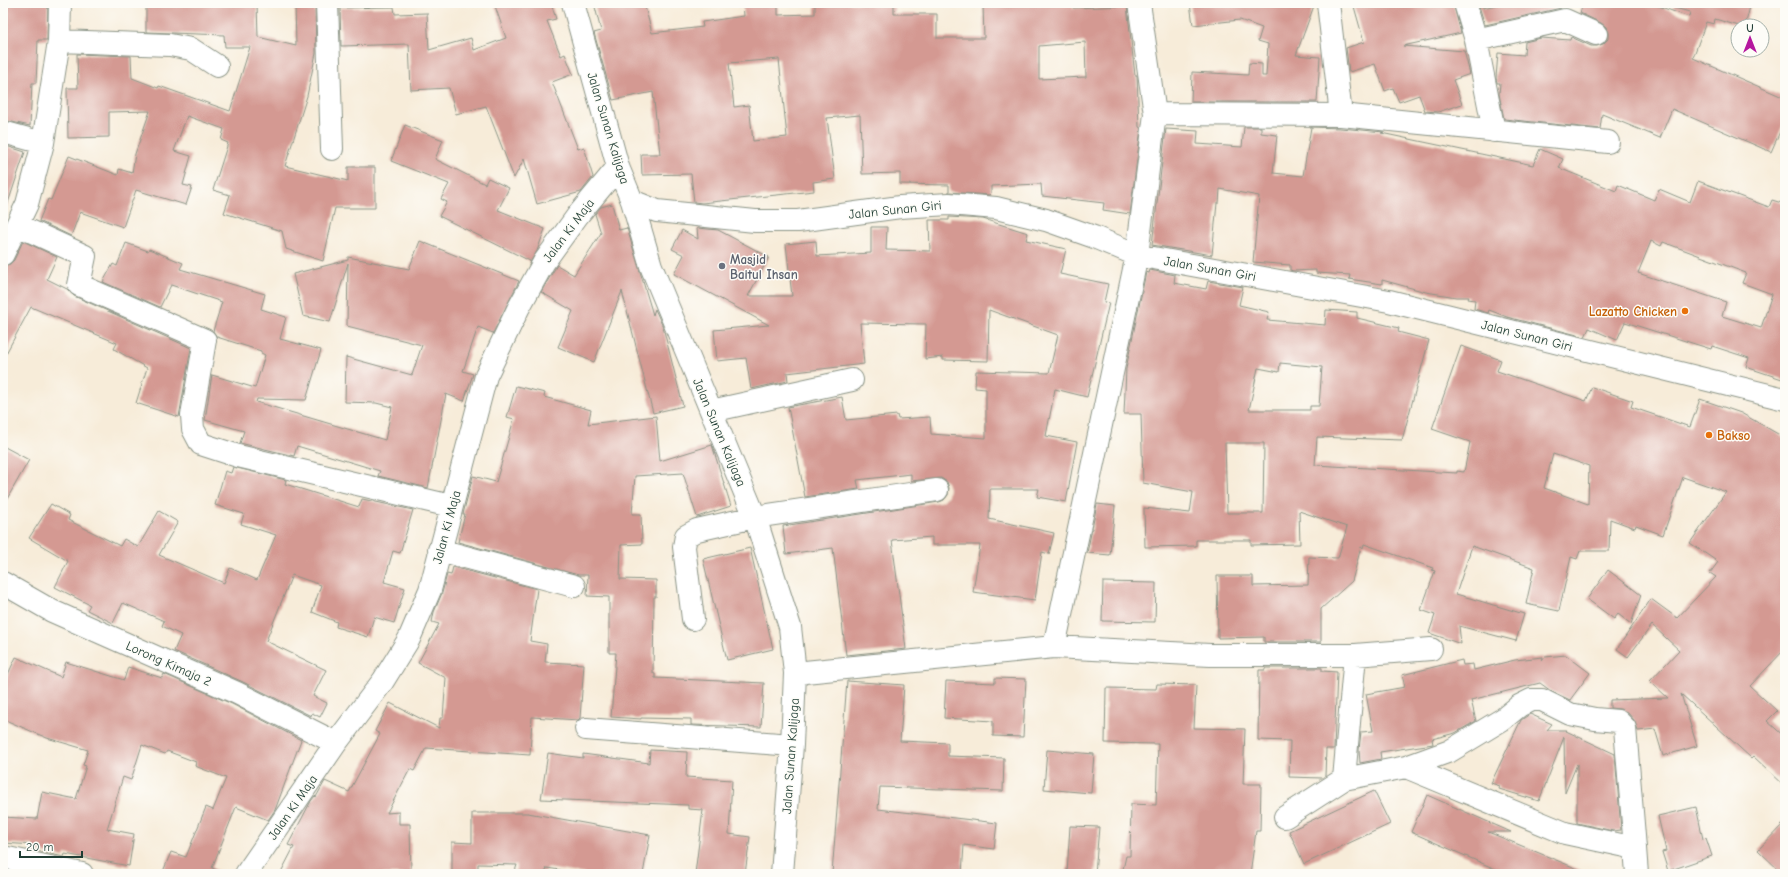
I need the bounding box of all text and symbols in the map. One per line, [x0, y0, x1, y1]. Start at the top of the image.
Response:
north arrow [1730, 18, 1770, 58]
text: U [1746, 22, 1754, 35]
street label: Jalan Sunan Kalijaga [584, 70, 633, 186]
street label: Jalan Ki Maja [540, 196, 597, 265]
street label: Jalan Sunan Giri [848, 197, 942, 222]
place label: Masjid Baitul Ihsan [730, 252, 798, 282]
street label: Jalan Sunan Giri [1163, 253, 1257, 284]
marker: Masjid Baitul Ihsan [717, 261, 727, 271]
place label: Lazatto Chicken [1589, 304, 1677, 319]
marker: Lazatto Chicken [1680, 306, 1690, 316]
street label: Jalan Sunan Giri [1480, 317, 1574, 354]
street label: Jalan Sunan Kalijaga [690, 376, 749, 489]
place label: Bakso [1717, 428, 1750, 443]
marker: Bakso [1704, 430, 1714, 440]
street label: Jalan Ki Maja [429, 489, 464, 566]
street label: Lorong Kimaja 2 [124, 638, 214, 689]
street label: Jalan Sunan Kalijaga [779, 698, 802, 814]
street label: Jalan Ki Maja [265, 772, 320, 843]
scale bar [20, 833, 82, 859]
text: 20 m [26, 840, 54, 854]

